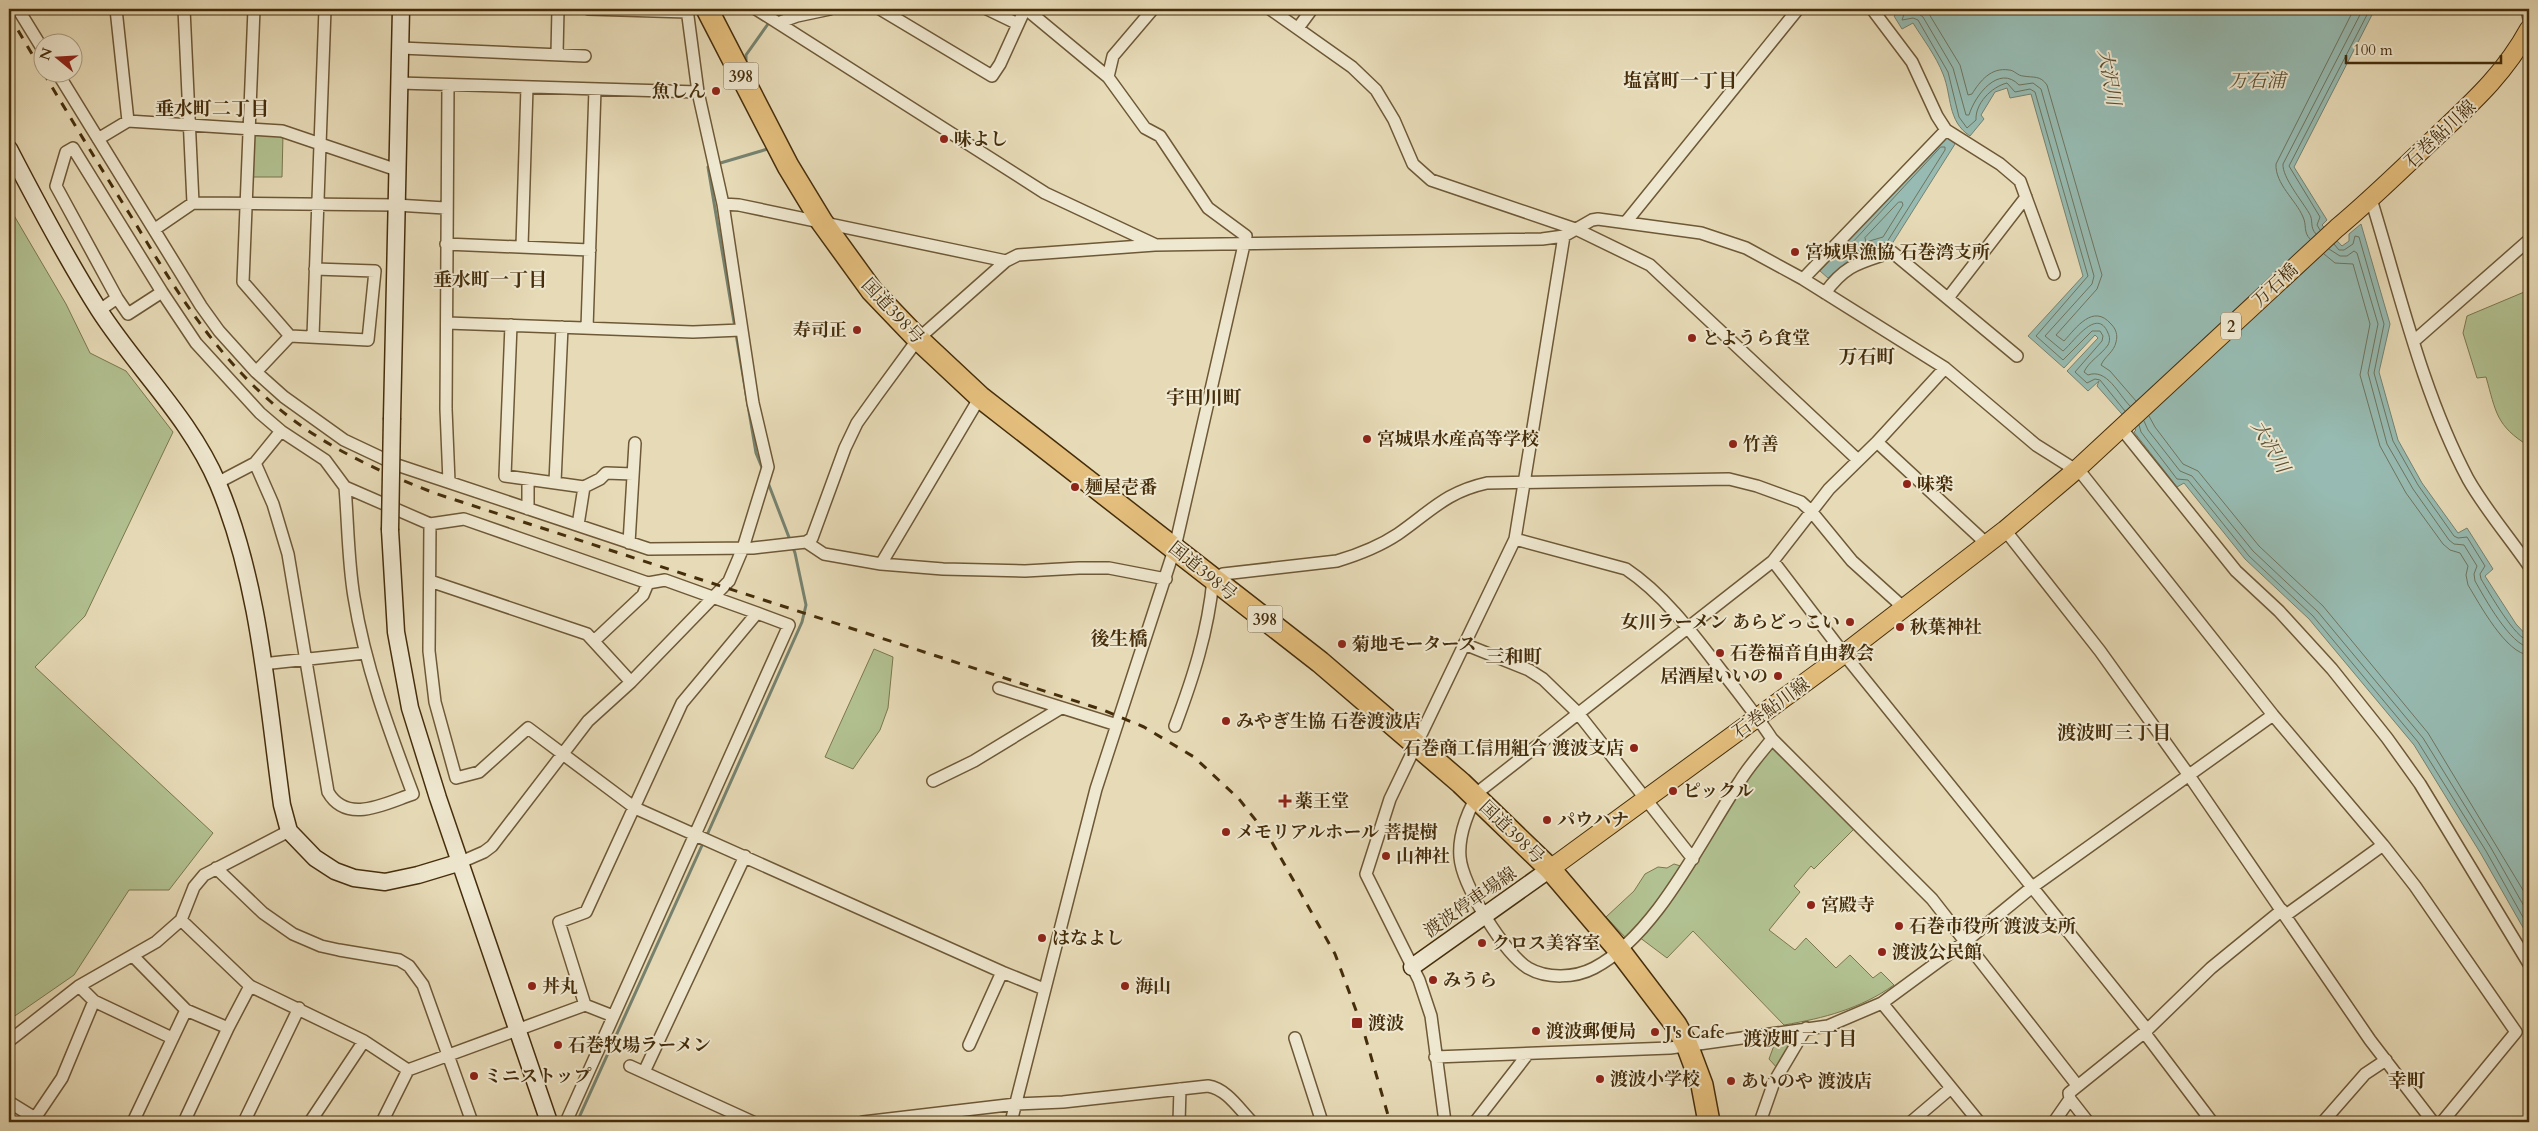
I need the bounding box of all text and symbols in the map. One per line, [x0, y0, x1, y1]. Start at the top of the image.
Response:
north arrow [32, 32, 82, 82]
scale bar [2346, 32, 2500, 64]
text: 100 m [2353, 40, 2393, 60]
text: N [35, 45, 57, 63]
water label: 大沢川 [2091, 47, 2127, 109]
road number: 398 [724, 62, 758, 90]
district label: 塩富町一丁目 [1623, 68, 1737, 94]
water label: 万石浦 [2228, 68, 2288, 94]
place label: 魚しん [652, 79, 706, 104]
marker: 魚しん [710, 85, 722, 97]
street label: 石巻鮎川線 [2399, 95, 2482, 174]
district label: 垂水町二丁目 [155, 96, 269, 122]
place label: 味よし [954, 127, 1008, 152]
marker: 味よし [938, 133, 950, 145]
place label: 宮城県漁協 石巻湾支所 [1805, 240, 1990, 265]
marker: 宮城県漁協 石巻湾支所 [1789, 246, 1801, 258]
street label: 万石橋 [2247, 258, 2304, 313]
district label: 垂水町一丁目 [433, 267, 547, 293]
street label: 国道398号 [856, 273, 930, 350]
road number: 2 [2221, 312, 2241, 340]
place label: 寿司正 [793, 318, 847, 343]
marker: 寿司正 [851, 324, 863, 336]
place label: とようら食堂 [1702, 326, 1810, 351]
marker: とようら食堂 [1686, 332, 1698, 344]
district label: 万石町 [1838, 344, 1896, 370]
district label: 宇田川町 [1166, 385, 1242, 411]
water label: 大沢川 [2245, 415, 2297, 479]
place label: 宮城県水産高等学校 [1377, 427, 1539, 452]
place label: 竹善 [1743, 432, 1779, 457]
marker: 宮城県水産高等学校 [1361, 433, 1373, 445]
marker: 竹善 [1727, 438, 1739, 450]
place label: 味楽 [1917, 472, 1953, 497]
place label: 麺屋壱番 [1085, 475, 1157, 500]
marker: 味楽 [1901, 478, 1913, 490]
marker: 麺屋壱番 [1069, 481, 1081, 493]
street label: 国道398号 [1163, 536, 1242, 607]
road number: 398 [1248, 606, 1282, 632]
place label: 女川ラーメン あらどっこい [1620, 610, 1840, 635]
place label: 秋葉神社 [1910, 615, 1982, 640]
marker: 女川ラーメン あらどっこい [1844, 616, 1856, 628]
marker: 秋葉神社 [1894, 621, 1906, 633]
district label: 後生橋 [1090, 626, 1148, 652]
place label: 菊地モータース [1352, 632, 1476, 657]
marker: 菊地モータース [1336, 638, 1348, 650]
place label: 石巻福音自由教会 [1730, 641, 1874, 666]
district label: 三和町 [1485, 644, 1543, 670]
marker: 石巻福音自由教会 [1714, 647, 1726, 659]
place label: 居酒屋いいの [1660, 664, 1768, 689]
marker: 居酒屋いいの [1772, 670, 1784, 682]
street label: 石巻鮎川線 [1728, 672, 1815, 745]
place label: みやぎ生協 石巻渡波店 [1236, 709, 1421, 734]
marker: みやぎ生協 石巻渡波店 [1220, 715, 1232, 727]
district label: 渡波町三丁目 [2057, 720, 2171, 746]
place label: 石巻商工信用組合 渡波支店 [1403, 736, 1624, 761]
marker: 石巻商工信用組合 渡波支店 [1628, 742, 1640, 754]
place label: ピックル [1683, 779, 1754, 804]
marker: ピックル [1667, 785, 1679, 797]
place label: 薬王堂 [1295, 789, 1349, 814]
marker: 薬王堂 [1279, 795, 1291, 807]
street label: 国道398号 [1474, 795, 1550, 870]
place label: パウハナ [1557, 808, 1629, 833]
marker: パウハナ [1541, 814, 1553, 826]
place label: メモリアルホール 菩提樹 [1236, 820, 1438, 845]
marker: メモリアルホール 菩提樹 [1220, 826, 1232, 838]
place label: 山神社 [1396, 844, 1450, 869]
marker: 山神社 [1380, 850, 1392, 862]
street label: 渡波停車場線 [1419, 861, 1522, 944]
place label: 宮殿寺 [1821, 893, 1875, 918]
marker: 宮殿寺 [1805, 899, 1817, 911]
place label: 石巻市役所 渡波支所 [1909, 914, 2076, 939]
marker: 石巻市役所 渡波支所 [1893, 920, 1905, 932]
place label: はなよし [1052, 926, 1124, 951]
place label: クロス美容室 [1492, 931, 1600, 956]
marker: はなよし [1036, 932, 1048, 944]
marker: クロス美容室 [1476, 937, 1488, 949]
place label: 渡波公民館 [1892, 940, 1982, 965]
marker: 渡波公民館 [1876, 946, 1888, 958]
place label: みうら [1443, 968, 1497, 993]
place label: 丼丸 [542, 974, 578, 999]
place label: 海山 [1135, 974, 1171, 999]
marker: みうら [1427, 974, 1439, 986]
marker: 丼丸 [526, 980, 538, 992]
marker: 海山 [1119, 980, 1131, 992]
place label: 渡波 [1368, 1011, 1404, 1036]
marker: 渡波 [1350, 1016, 1364, 1030]
place label: 渡波郵便局 [1546, 1019, 1636, 1044]
place label: J's Cafe [1662, 1020, 1725, 1045]
marker: 渡波郵便局 [1530, 1025, 1542, 1037]
marker: J's Cafe [1649, 1026, 1661, 1038]
district label: 渡波町二丁目 [1743, 1026, 1857, 1052]
place label: 石巻牧場ラーメン [568, 1033, 711, 1058]
marker: 石巻牧場ラーメン [552, 1039, 564, 1051]
place label: ミニストップ [484, 1064, 591, 1089]
place label: 渡波小学校 [1610, 1067, 1700, 1092]
district label: 幸町 [2388, 1068, 2426, 1094]
place label: あいのや 渡波店 [1741, 1069, 1872, 1094]
marker: ミニストップ [468, 1070, 480, 1082]
marker: 渡波小学校 [1594, 1073, 1606, 1085]
marker: あいのや 渡波店 [1725, 1075, 1737, 1087]

